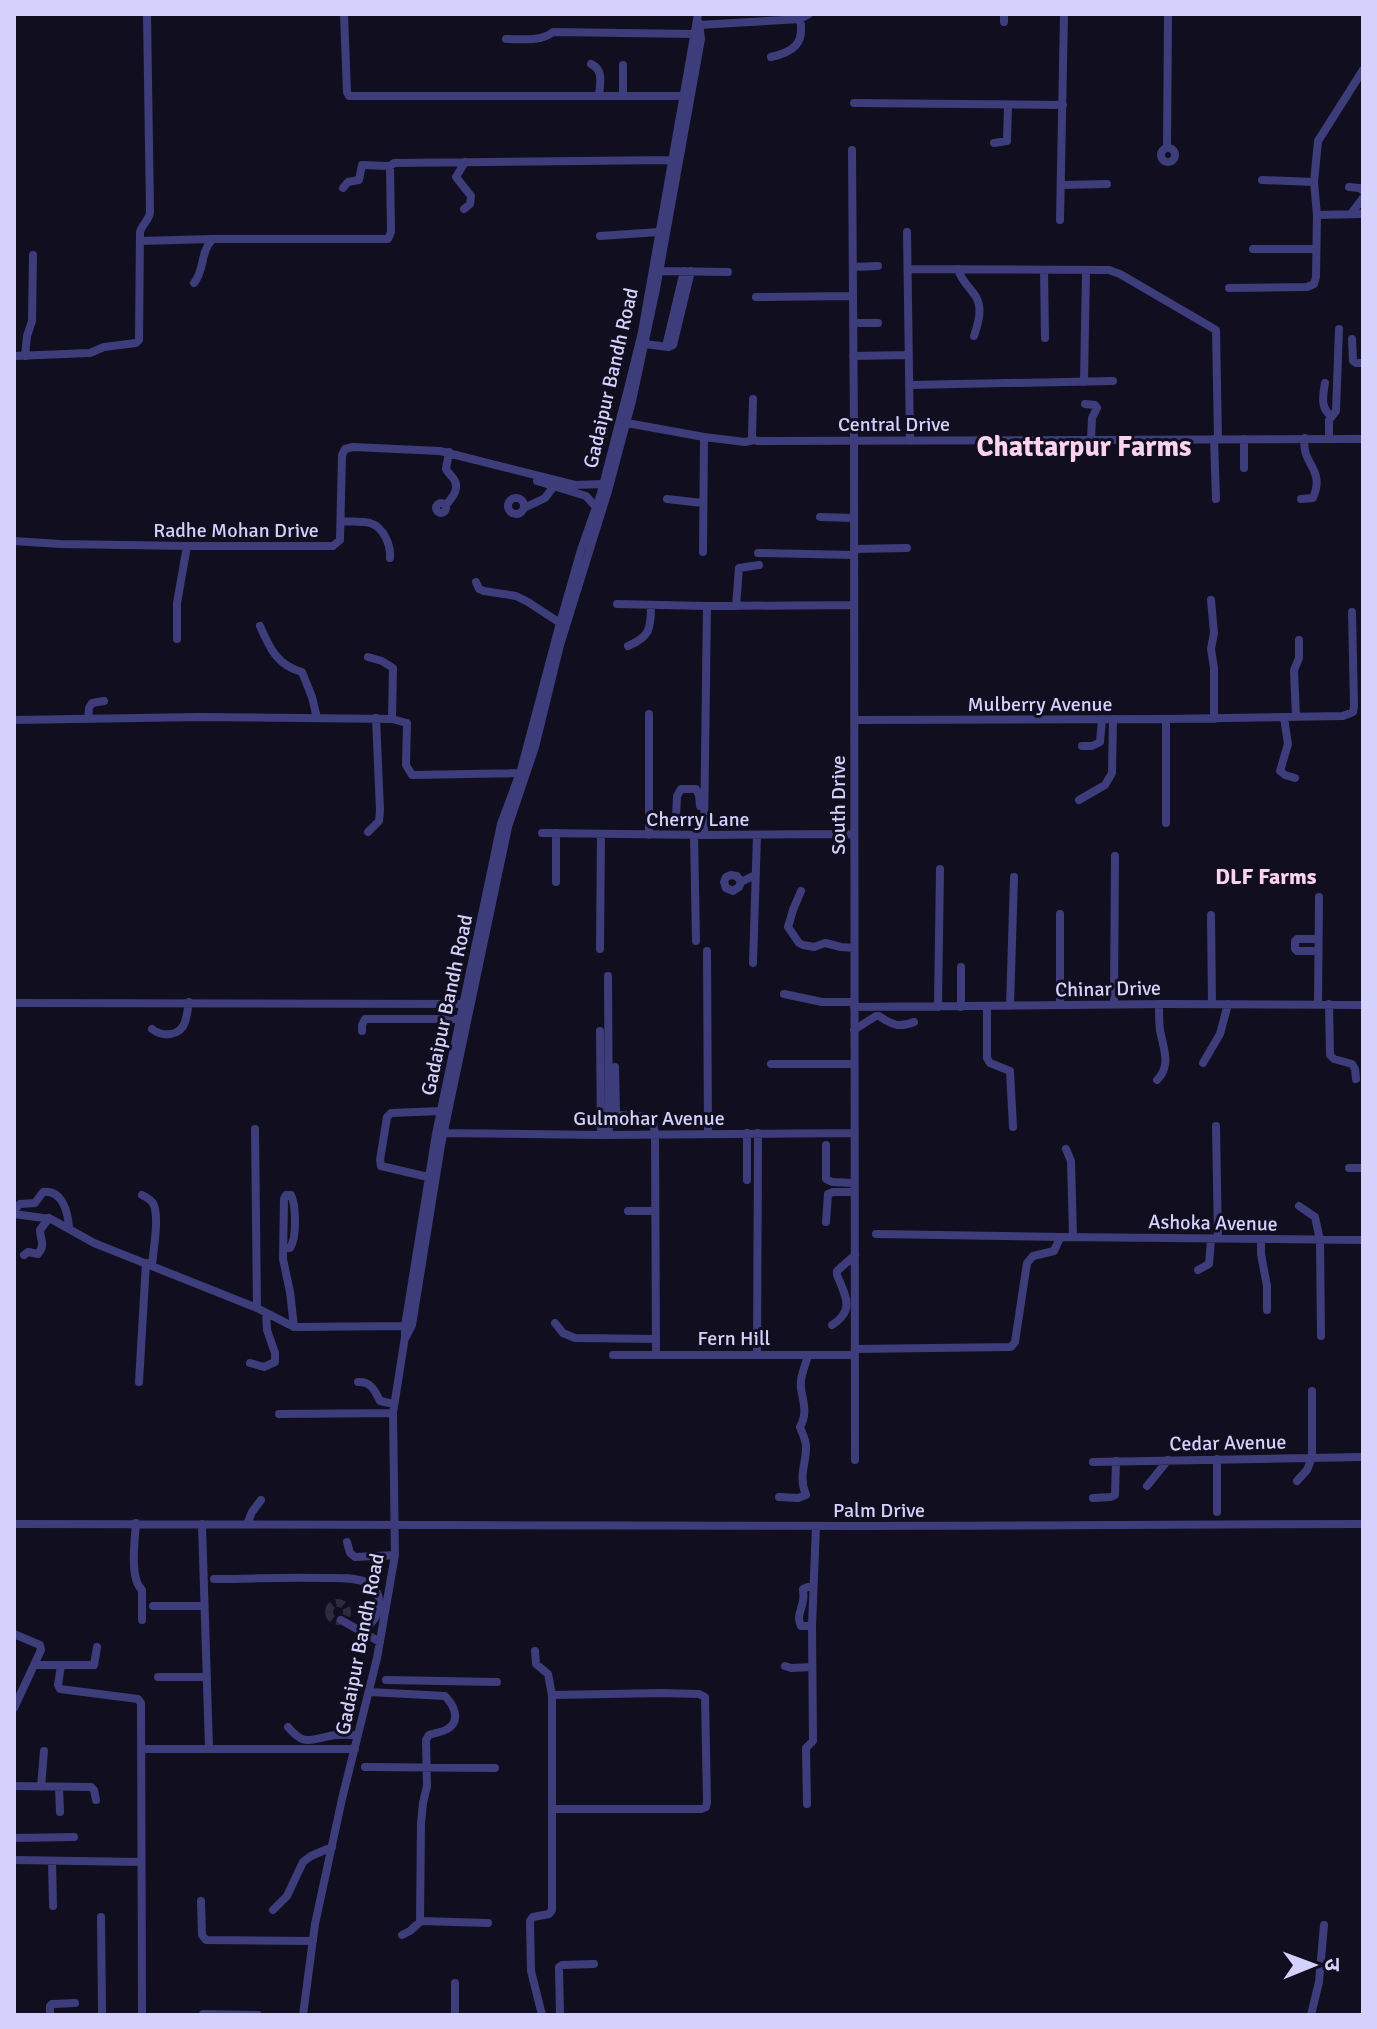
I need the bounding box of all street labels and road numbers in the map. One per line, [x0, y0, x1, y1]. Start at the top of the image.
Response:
street label: Gadaipur Bandh Road [578, 285, 644, 471]
street label: Central Drive [838, 412, 950, 437]
street label: Radhe Mohan Drive [153, 518, 319, 543]
street label: Mulberry Avenue [967, 692, 1113, 717]
street label: South Drive [826, 755, 851, 855]
street label: Cherry Lane [646, 807, 750, 832]
street label: Gadaipur Bandh Road [416, 912, 478, 1098]
street label: Chinar Drive [1055, 976, 1161, 1002]
street label: Gulmohar Avenue [573, 1106, 725, 1131]
street label: Ashoka Avenue [1148, 1209, 1278, 1237]
street label: Fern Hill [698, 1326, 771, 1351]
street label: Cedar Avenue [1169, 1429, 1287, 1457]
street label: Palm Drive [833, 1498, 925, 1523]
street label: Gadaipur Bandh Road [330, 1551, 390, 1737]

